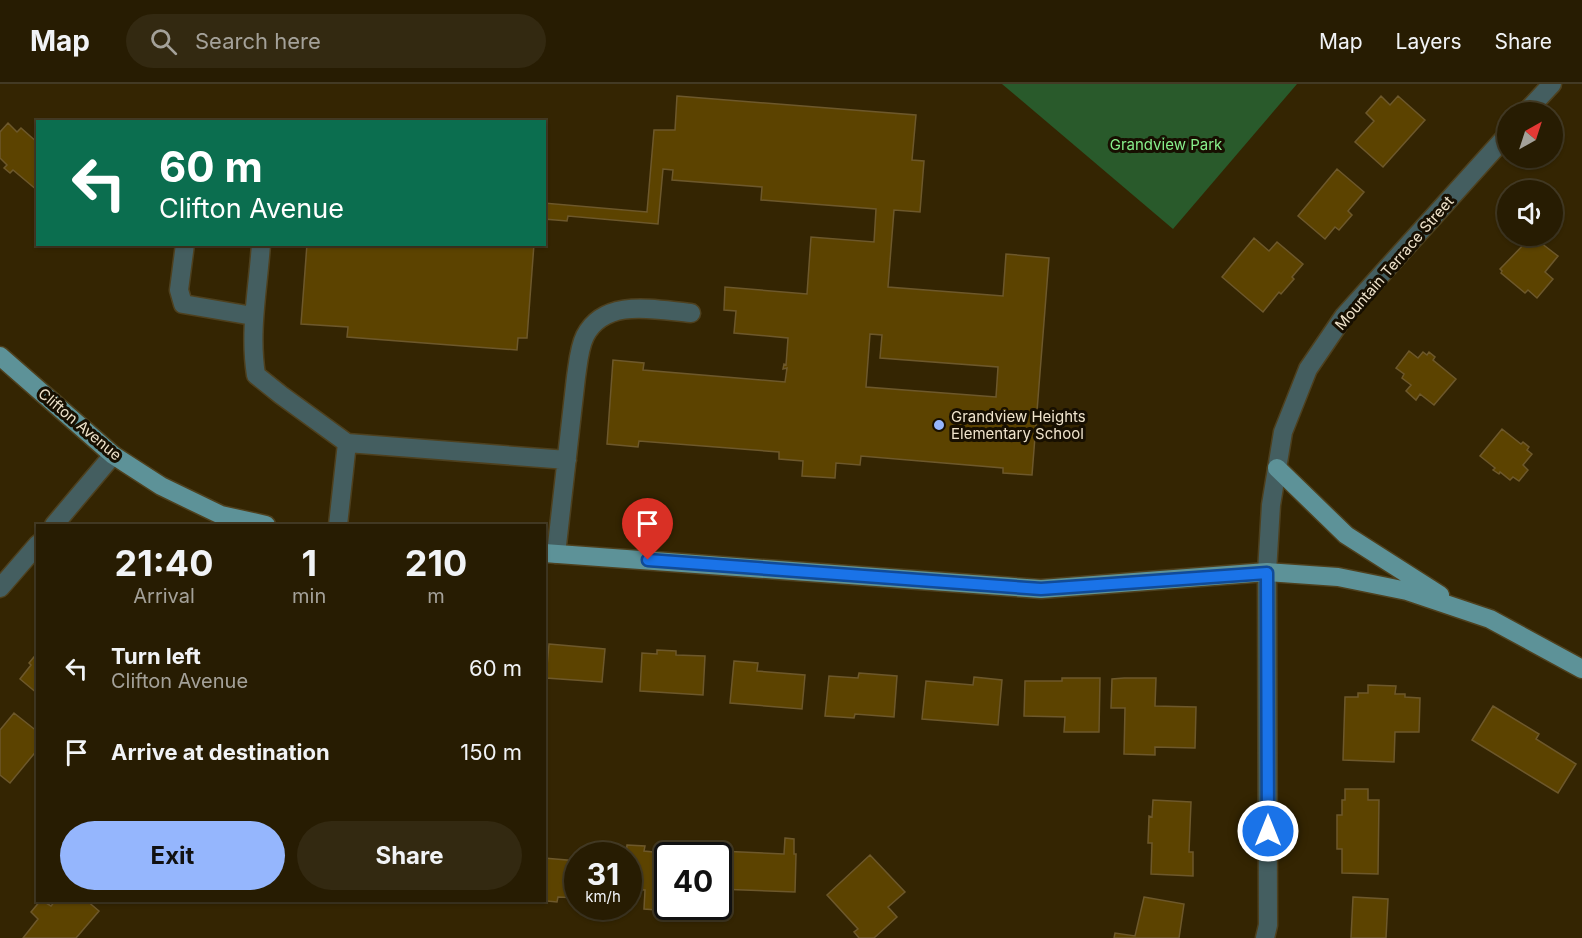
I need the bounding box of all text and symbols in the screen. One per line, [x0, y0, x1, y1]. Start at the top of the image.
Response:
search box [126, 14, 546, 68]
text: Map [30, 24, 90, 58]
icon: search [147, 25, 180, 58]
text: Search here [195, 28, 321, 54]
text: Map [1319, 29, 1363, 54]
text: Layers [1396, 29, 1462, 54]
text: Share [1495, 29, 1552, 54]
north arrow [1497, 102, 1563, 168]
map controls [1497, 102, 1563, 246]
park label: Grandview Park [1110, 135, 1223, 154]
text: 60 m [159, 141, 263, 192]
icon: left [60, 144, 138, 222]
button: sound [1497, 180, 1563, 246]
text: Clifton Avenue [159, 192, 344, 225]
street label: Mountain Terrace Street [1331, 192, 1457, 334]
street label: Clifton Avenue [35, 384, 125, 464]
place label: Grandview Heights Elementary School [951, 407, 1086, 443]
marker: Grandview Heights Elementary School [932, 418, 946, 432]
pin [622, 498, 673, 560]
icon: arrive [631, 507, 664, 540]
text: 21:40 [115, 541, 213, 585]
text: 1 [301, 541, 317, 585]
text: 210 [405, 541, 467, 585]
text: Arrival [133, 584, 195, 608]
text: min [292, 584, 326, 608]
text: m [427, 584, 445, 608]
text: Turn left [111, 643, 201, 669]
icon: left [60, 652, 93, 685]
text: 60 m [469, 655, 522, 681]
text: Clifton Avenue [111, 669, 248, 693]
icon: arrive [60, 736, 93, 769]
text: Arrive at destination [111, 739, 330, 765]
text: 150 m [460, 739, 522, 765]
position arrow [1236, 799, 1300, 863]
button: Exit [60, 821, 285, 890]
button: Share [297, 821, 522, 890]
speed limit sign: 40 [654, 842, 732, 920]
text: 31 [587, 856, 619, 892]
text: km/h [585, 887, 621, 906]

